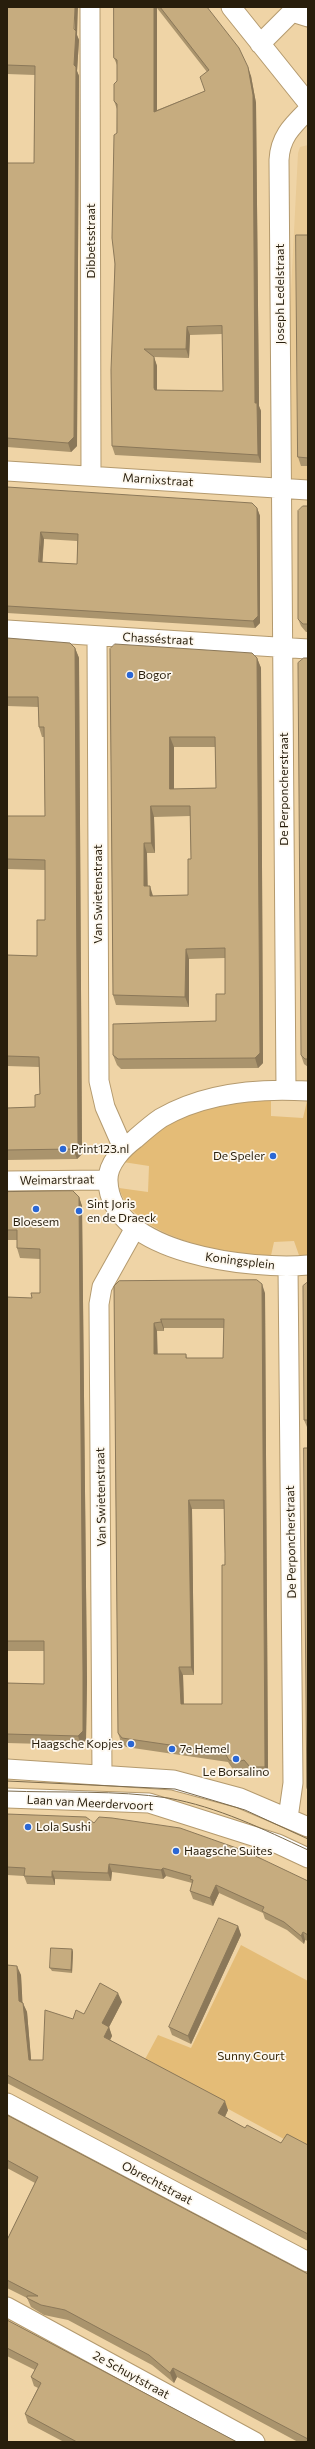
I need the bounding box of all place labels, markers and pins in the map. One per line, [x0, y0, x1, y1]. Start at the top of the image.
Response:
place label: Bogor [138, 668, 171, 682]
marker: Bogor [125, 670, 135, 680]
place label: Print123.nl [71, 1142, 129, 1156]
marker: Print123.nl [58, 1144, 68, 1154]
place label: De Speler [213, 1149, 265, 1163]
marker: De Speler [268, 1151, 278, 1161]
place label: Sint Joris en de Draeck [87, 1197, 157, 1225]
marker: Bloesem [31, 1204, 41, 1214]
marker: Sint Joris en de Draeck [74, 1206, 84, 1216]
place label: Bloesem [13, 1215, 59, 1229]
place label: Haagsche Kopjes [31, 1737, 123, 1751]
marker: Haagsche Kopjes [126, 1739, 136, 1749]
place label: 7e Hemel [180, 1742, 230, 1756]
marker: 7e Hemel [167, 1744, 177, 1754]
marker: Le Borsalino [231, 1754, 241, 1764]
place label: Le Borsalino [203, 1765, 269, 1779]
place label: Lola Sushi [36, 1820, 91, 1834]
marker: Lola Sushi [23, 1822, 33, 1832]
place label: Haagsche Suites [184, 1844, 272, 1858]
marker: Haagsche Suites [171, 1846, 181, 1856]

